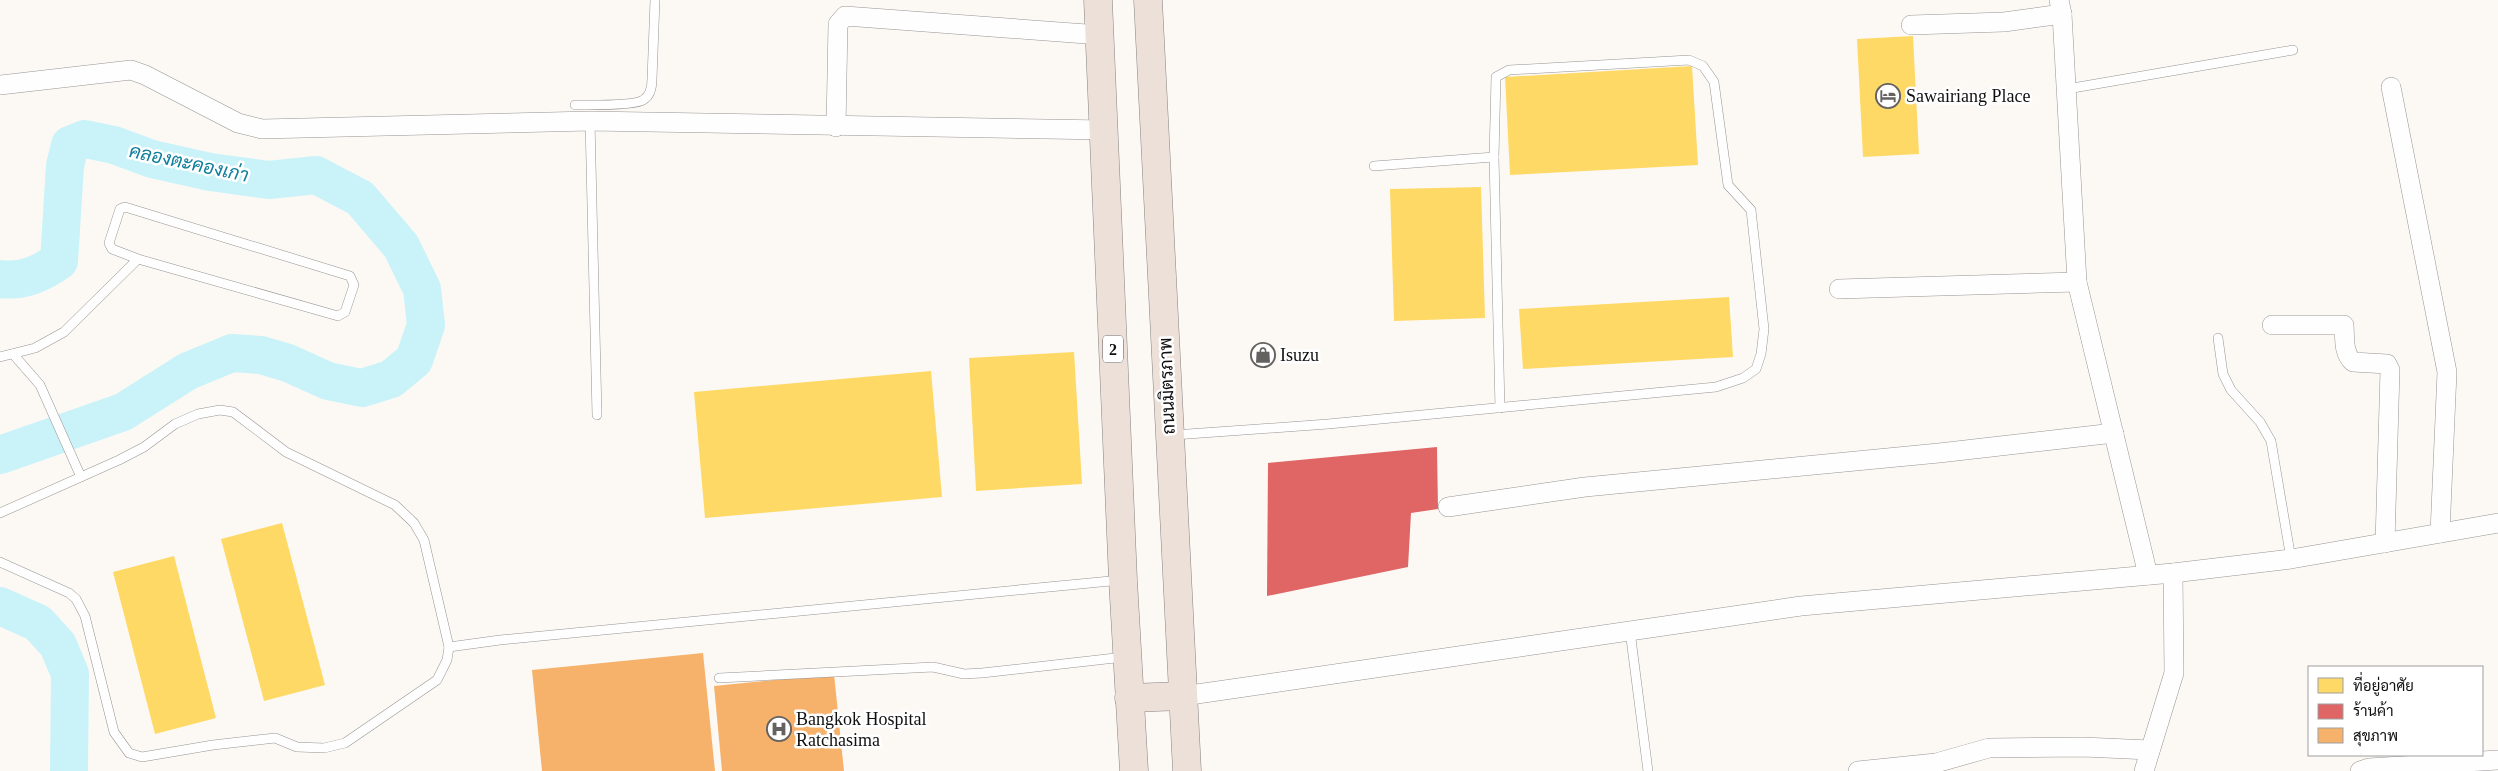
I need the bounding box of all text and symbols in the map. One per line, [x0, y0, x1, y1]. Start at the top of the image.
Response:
hotel icon: Sawairiang Place [1875, 83, 1901, 109]
place label: Sawairiang Place [1906, 86, 2030, 106]
water label: คลองตะคองเก่า [128, 139, 251, 186]
road number: 2 [1103, 336, 1123, 362]
street label: ถนนมิตรภาพ [1154, 337, 1179, 435]
shop icon: Isuzu [1250, 342, 1276, 368]
place label: Isuzu [1280, 345, 1319, 365]
legend [2308, 666, 2483, 756]
text: ที่อยู่อาศัย [2353, 671, 2414, 696]
text: ร้านค้า [2353, 701, 2393, 719]
place label: Bangkok Hospital Ratchasima [796, 709, 927, 750]
hospital icon: Bangkok Hospital Ratchasima [766, 716, 792, 742]
text: สุขภาพ [2353, 728, 2398, 747]

